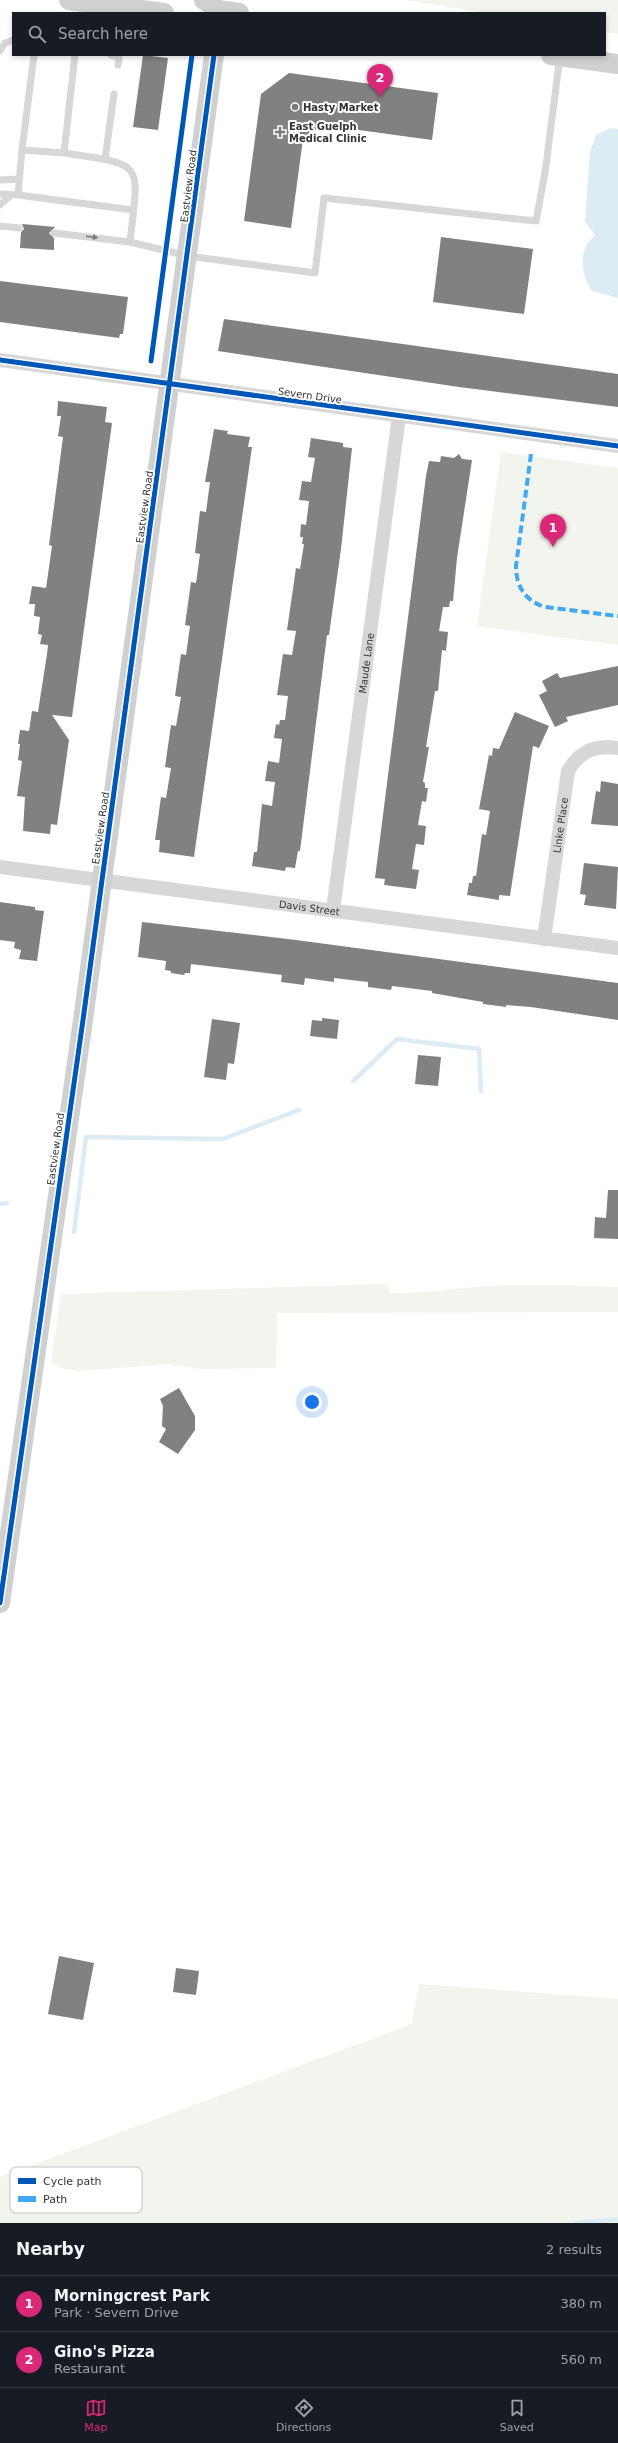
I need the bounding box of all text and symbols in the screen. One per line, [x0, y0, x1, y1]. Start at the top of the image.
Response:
search box [12, 12, 606, 56]
icon: search [26, 23, 48, 45]
text: Search here [58, 25, 148, 43]
pin: 2 [367, 64, 393, 97]
marker: Hasty Market [290, 102, 300, 112]
place label: Hasty Market [303, 102, 379, 113]
place label: East Guelph Medical Clinic [289, 121, 367, 144]
marker: East Guelph Medical Clinic [274, 126, 286, 138]
street label: Eastview Road [179, 149, 198, 223]
one-way arrow [86, 234, 98, 241]
street label: Severn Drive [277, 386, 343, 405]
street label: Eastview Road [134, 470, 155, 544]
pin: 1 [540, 514, 566, 547]
street label: Maude Lane [357, 632, 376, 694]
street label: Eastview Road [90, 791, 111, 865]
street label: Linke Place [551, 797, 570, 854]
street label: Davis Street [278, 899, 341, 917]
street label: Eastview Road [45, 1112, 66, 1186]
your location [302, 1392, 322, 1412]
legend [10, 2167, 142, 2213]
text: Cycle path [43, 2175, 102, 2188]
text: Path [43, 2193, 67, 2206]
text: Nearby [16, 2239, 85, 2259]
text: 2 results [546, 2242, 602, 2257]
text: Morningcrest Park [54, 2287, 210, 2305]
text: 1 [24, 2296, 34, 2311]
text: 380 m [560, 2296, 602, 2311]
text: Park · Severn Drive [54, 2305, 179, 2320]
text: Gino's Pizza [54, 2343, 155, 2361]
text: 2 [24, 2352, 34, 2367]
text: 560 m [560, 2352, 602, 2367]
text: Restaurant [54, 2361, 125, 2376]
tab: Map [84, 2397, 107, 2434]
tab: Directions [276, 2397, 331, 2434]
tab: Saved [500, 2397, 534, 2434]

